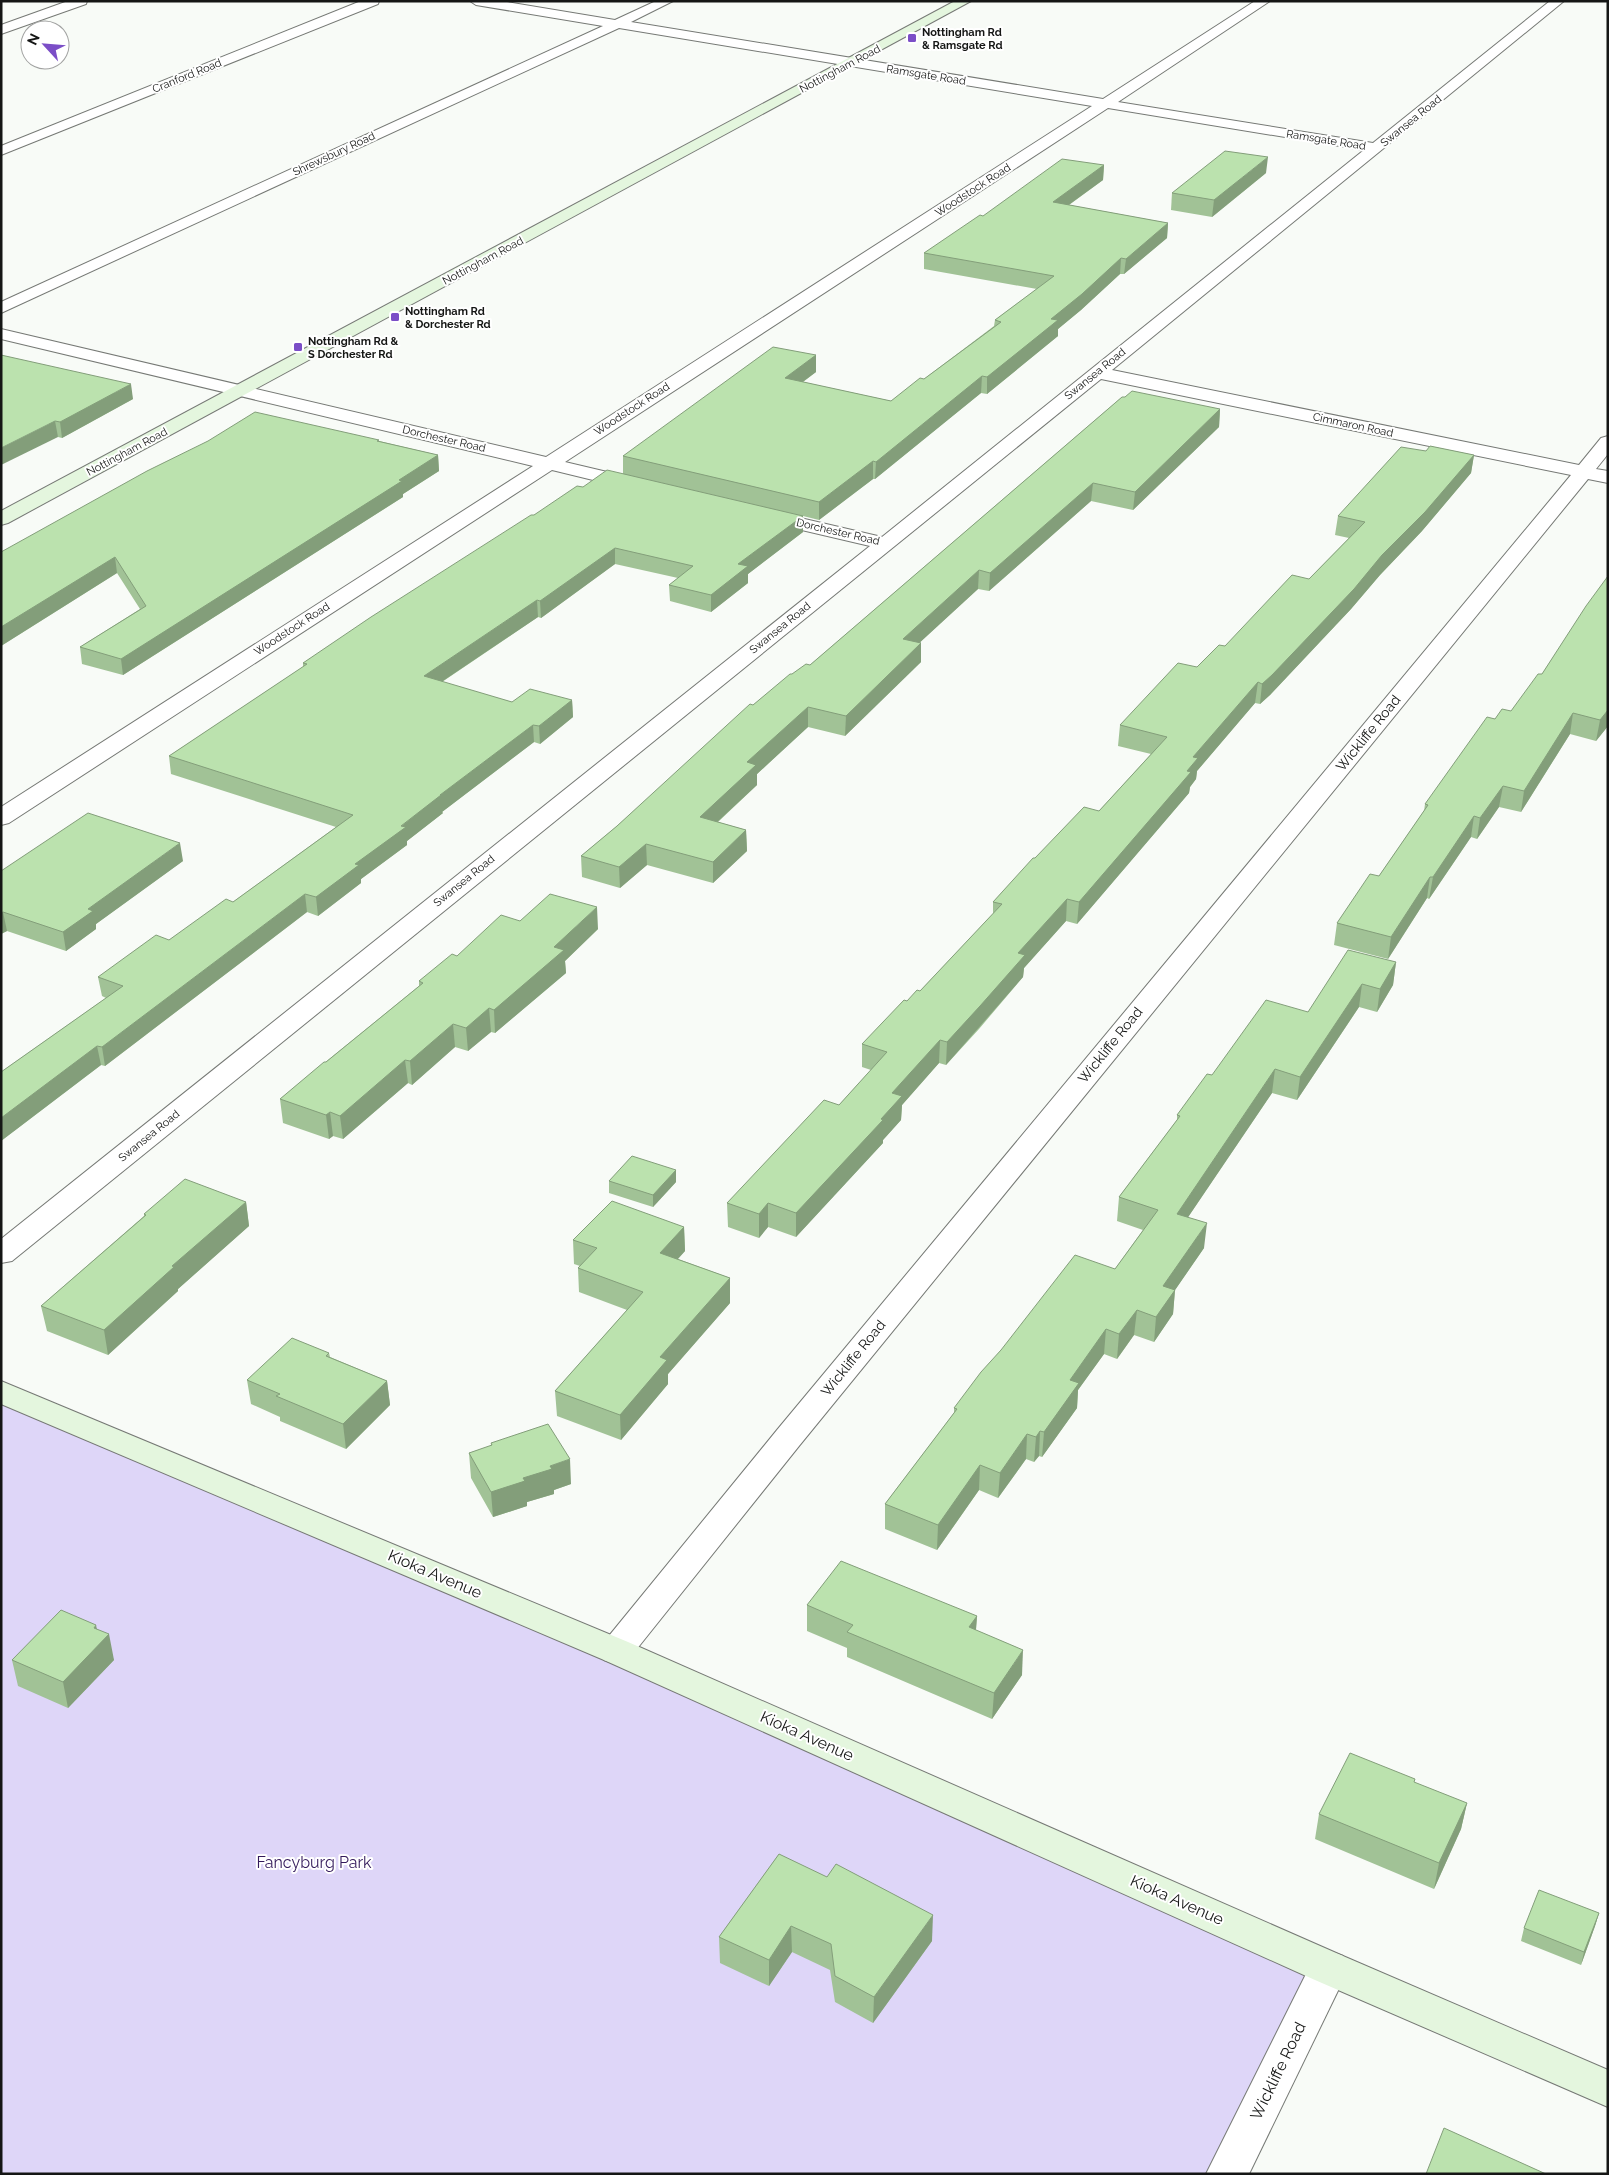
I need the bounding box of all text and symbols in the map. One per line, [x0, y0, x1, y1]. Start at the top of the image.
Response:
north arrow [20, 20, 70, 70]
place label: Nottingham Rd & Ramsgate Rd [922, 26, 1003, 52]
text: N [24, 31, 43, 48]
marker: Nottingham Rd & Ramsgate Rd [906, 32, 918, 44]
street label: Nottingham Road [797, 42, 883, 96]
street label: Cranford Road [150, 56, 224, 96]
street label: Ramsgate Road [885, 62, 967, 88]
street label: Swansea Road [1378, 92, 1444, 150]
street label: Ramsgate Road [1285, 127, 1367, 153]
street label: Shrewsbury Road [291, 129, 377, 179]
street label: Woodstock Road [933, 161, 1013, 219]
street label: Nottingham Road [440, 234, 526, 288]
place label: Nottingham Rd & Dorchester Rd [405, 305, 491, 331]
marker: Nottingham Rd & Dorchester Rd [389, 311, 401, 323]
place label: Nottingham Rd & S Dorchester Rd [308, 335, 398, 361]
marker: Nottingham Rd & S Dorchester Rd [292, 341, 304, 353]
street label: Swansea Road [1062, 345, 1128, 403]
street label: Woodstock Road [592, 380, 672, 438]
street label: Cimmaron Road [1312, 410, 1395, 440]
street label: Dorchester Road [401, 423, 487, 455]
street label: Nottingham Road [84, 425, 170, 479]
street label: Dorchester Road [795, 516, 881, 548]
street label: Swansea Road [747, 599, 813, 657]
street label: Woodstock Road [252, 600, 332, 658]
street label: Wickliffe Road [1333, 692, 1403, 774]
street label: Swansea Road [431, 852, 497, 910]
street label: Wickliffe Road [1075, 1004, 1145, 1086]
street label: Swansea Road [116, 1107, 182, 1165]
street label: Wickliffe Road [818, 1317, 888, 1399]
street label: Kioka Avenue [385, 1546, 485, 1602]
street label: Kioka Avenue [757, 1707, 857, 1765]
park label: Fancyburg Park [256, 1853, 372, 1872]
street label: Kioka Avenue [1127, 1871, 1227, 1929]
street label: Wickliffe Road [1246, 2019, 1310, 2123]

